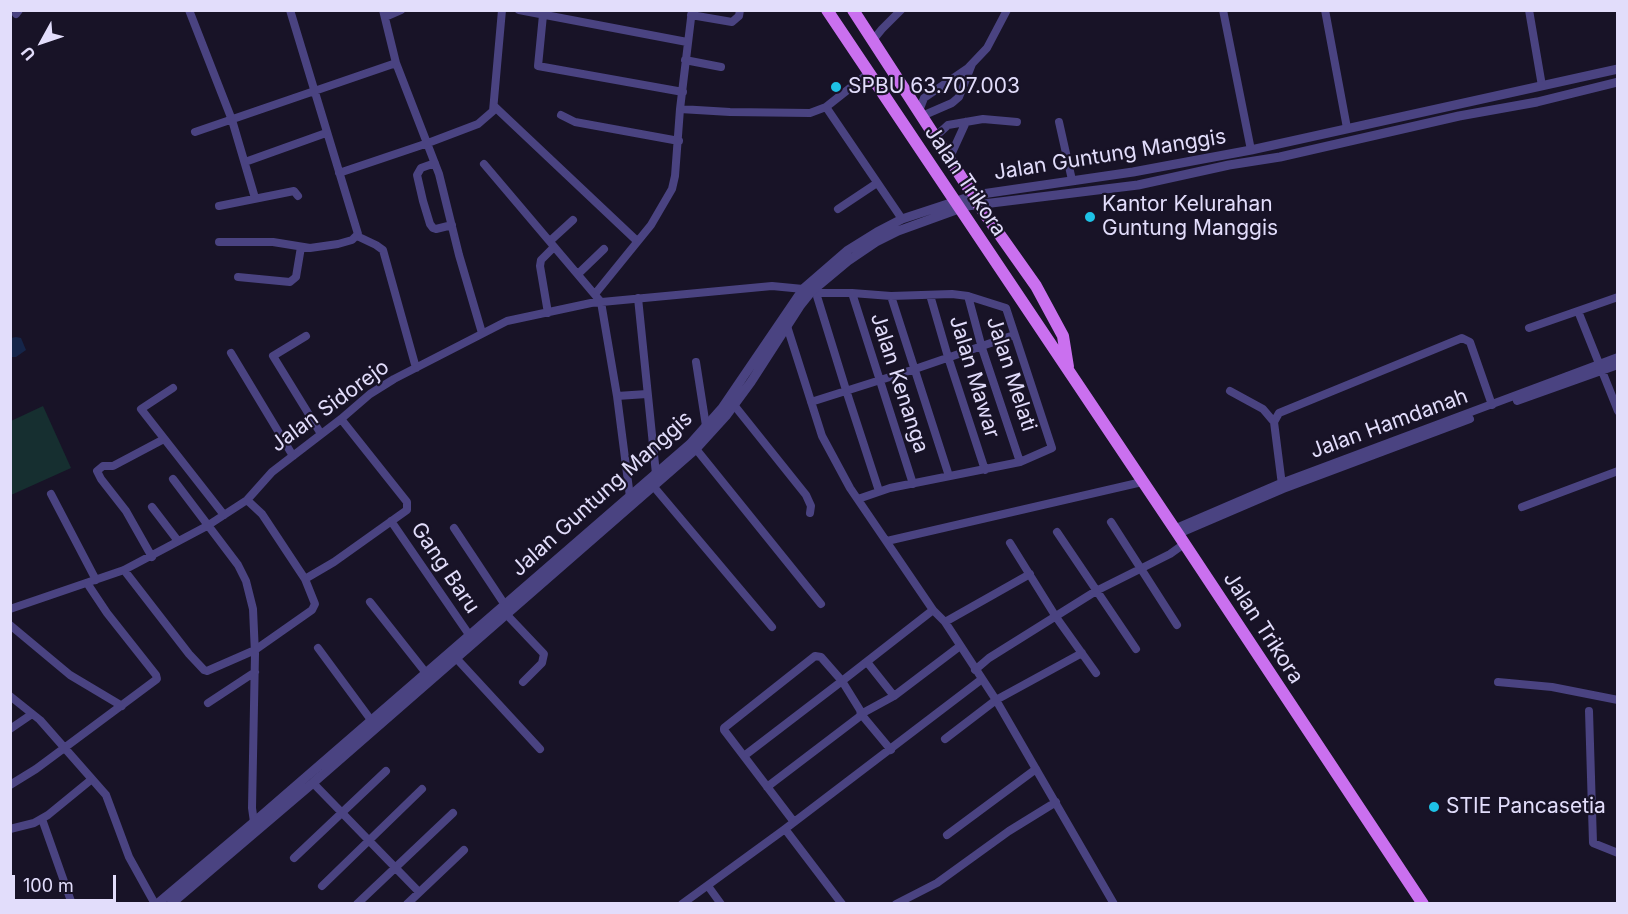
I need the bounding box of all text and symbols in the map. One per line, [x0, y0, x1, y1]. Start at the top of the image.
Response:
north arrow [12, 12, 72, 72]
text: U [17, 43, 40, 64]
place label: SPBU 63.707.003 [848, 74, 1020, 100]
marker: SPBU 63.707.003 [829, 80, 843, 94]
street label: Jalan Trikora [919, 121, 1011, 241]
street label: Jalan Guntung Manggis [992, 124, 1228, 186]
place label: Kantor Kelurahan Guntung Manggis [1102, 192, 1278, 242]
marker: Kantor Kelurahan Guntung Manggis [1083, 210, 1097, 224]
street label: Jalan Kenanga [864, 310, 934, 456]
street label: Jalan Mawar [943, 313, 1005, 441]
street label: Jalan Melati [981, 314, 1041, 434]
street label: Jalan Sidorejo [266, 355, 394, 457]
street label: Jalan Hamdanah [1307, 384, 1471, 464]
street label: Jalan Guntung Manggis [506, 406, 698, 582]
street label: Gang Baru [405, 518, 485, 618]
street label: Jalan Trikora [1218, 567, 1308, 689]
place label: STIE Pancasetia [1446, 794, 1606, 820]
marker: STIE Pancasetia [1427, 800, 1441, 814]
scale bar [15, 863, 118, 901]
text: 100 m [23, 875, 74, 896]

